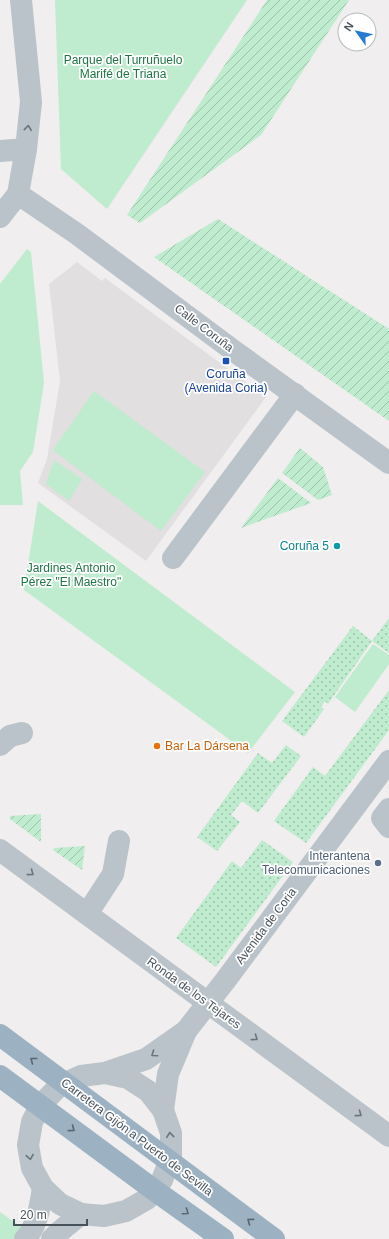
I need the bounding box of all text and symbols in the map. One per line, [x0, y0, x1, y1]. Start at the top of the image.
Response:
north arrow [337, 12, 377, 52]
text: N [341, 20, 356, 33]
park label: Parque del Turruñuelo Marifé de Triana [64, 53, 183, 81]
one-way arrow [23, 125, 32, 131]
street label: Calle Coruña [172, 301, 236, 355]
marker: Coruña (Avenida Coria) [221, 356, 231, 366]
place label: Coruña (Avenida Coria) [184, 367, 268, 395]
place label: Coruña 5 [280, 539, 329, 553]
marker: Coruña 5 [332, 541, 342, 551]
park label: Jardines Antonio Pérez "El Maestro" [21, 561, 121, 589]
place label: Bar La Dársena [165, 739, 249, 753]
marker: Bar La Dársena [152, 741, 162, 751]
place label: Interantena Telecomunicaciones [262, 849, 370, 877]
marker: Interantena Telecomunicaciones [373, 858, 383, 868]
one-way arrow [27, 868, 34, 875]
street label: Avenida de Coria [233, 885, 299, 967]
street label: Ronda de los Tejares [144, 954, 244, 1032]
one-way arrow [250, 1033, 257, 1040]
one-way arrow [151, 1049, 158, 1056]
one-way arrow [30, 1057, 37, 1064]
street label: Carretera Gijón a Puerto de Sevilla [58, 1075, 216, 1199]
one-way arrow [355, 1109, 362, 1116]
one-way arrow [67, 1125, 74, 1132]
one-way arrow [166, 1132, 175, 1138]
one-way arrow [25, 1153, 34, 1160]
scale bar [14, 1201, 87, 1227]
text: 20 m [20, 1208, 47, 1222]
one-way arrow [181, 1208, 188, 1215]
one-way arrow [247, 1219, 254, 1226]

